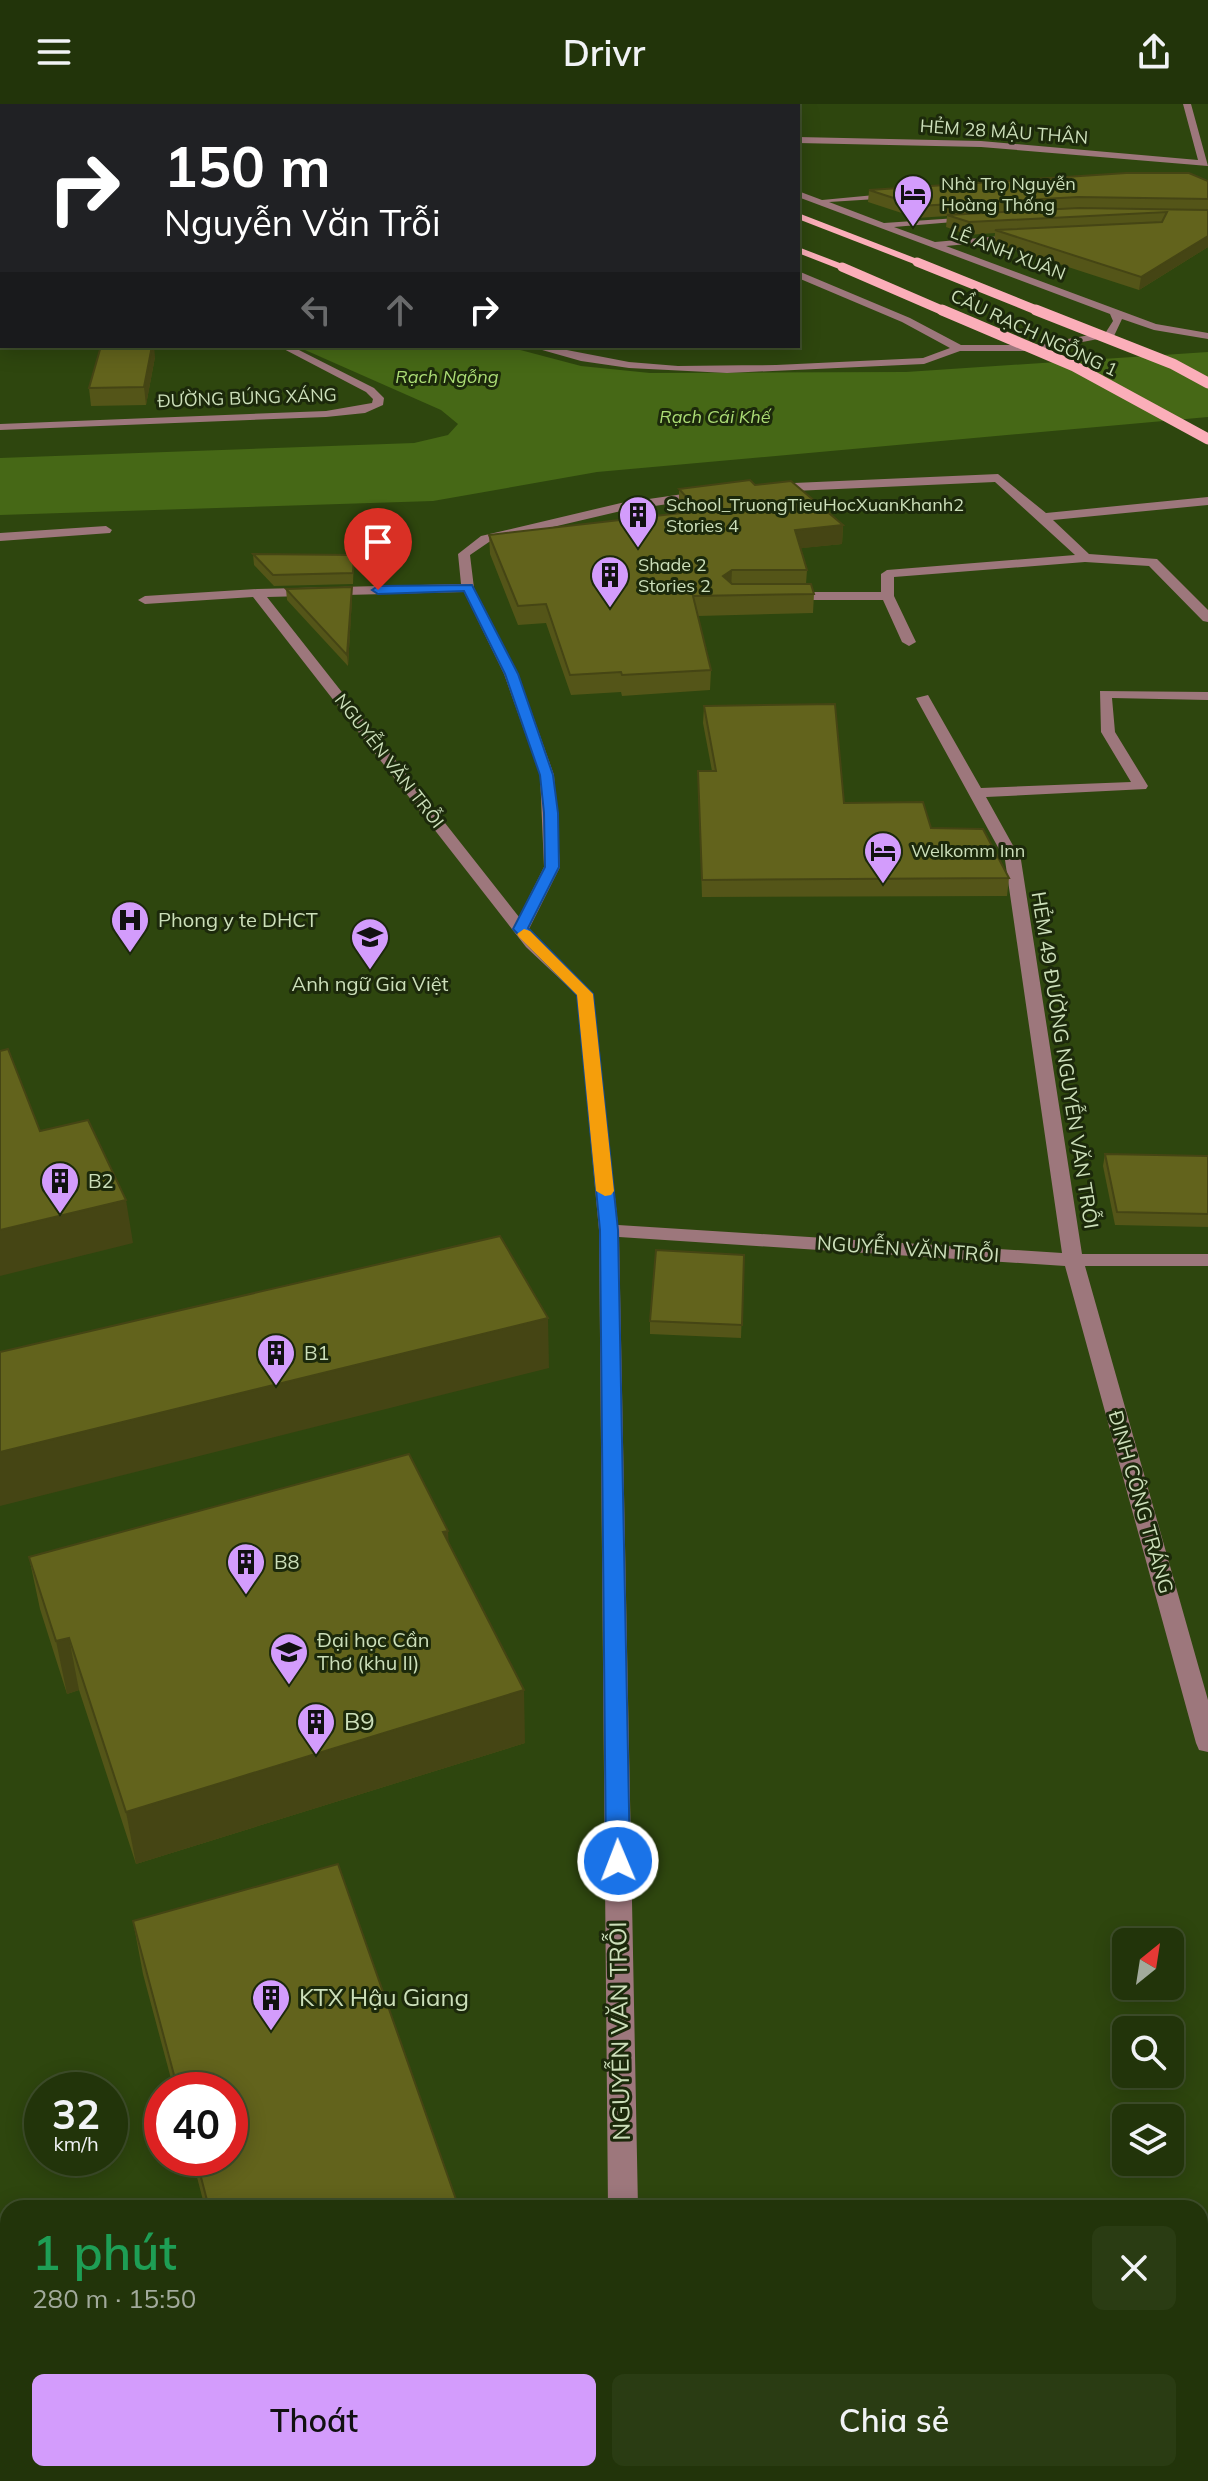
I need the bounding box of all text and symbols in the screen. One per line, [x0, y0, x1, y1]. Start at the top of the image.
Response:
icon: menu [32, 30, 76, 74]
text: Drivr [563, 30, 645, 75]
icon: share [1132, 30, 1176, 74]
street label: HẺM 28 MẬU THÂN [919, 114, 1089, 149]
text: 150 m [164, 131, 331, 201]
icon: right [32, 136, 136, 240]
place label: Nhà Trọ Nguyễn Hoàng Thống [941, 172, 1076, 216]
hotel icon: Nhà Trọ Nguyễn Hoàng Thống [892, 173, 934, 228]
text: Nguyễn Văn Trỗi [164, 200, 440, 245]
street label: LÊ ANH XUÂN [947, 220, 1069, 285]
street label: CẦU RẠCH NGỖNG 1 [947, 284, 1121, 381]
icon: left [294, 288, 338, 332]
icon: ahead [378, 288, 422, 332]
icon: right [462, 288, 506, 332]
water label: Rạch Ngỗng [395, 365, 499, 388]
street label: ĐƯỜNG BÚNG XÁNG [157, 383, 337, 412]
water label: Rạch Cái Khế [659, 405, 772, 428]
place label: School_TruongTieuHocXuanKhanh2 Stories 4 [666, 493, 964, 537]
building icon: School_TruongTieuHocXuanKhanh2 Stories 4 [617, 494, 659, 549]
pin [344, 508, 412, 590]
icon: arrive [356, 520, 400, 564]
place label: Shade 2 Stories 2 [638, 553, 711, 597]
building icon: Shade 2 Stories 2 [589, 554, 631, 609]
street label: NGUYỄN VĂN TRỖI [330, 689, 449, 833]
hotel icon: Welkomm Inn [862, 830, 904, 885]
place label: Welkomm Inn [911, 839, 1025, 862]
street label: HẺM 49 ĐƯỜNG NGUYỄN VĂN TRỖI [1026, 889, 1106, 1230]
hospital icon: Phong y te DHCT [109, 899, 151, 954]
place label: Phong y te DHCT [158, 907, 318, 932]
school or university icon: Anh ngữ Gia Việt [349, 916, 391, 971]
place label: Anh ngữ Gia Việt [291, 971, 449, 996]
building icon: B2 [39, 1160, 81, 1215]
place label: B2 [88, 1168, 114, 1193]
street label: NGUYỄN VĂN TRỖI [816, 1229, 1000, 1267]
building icon: B1 [255, 1332, 297, 1387]
place label: B1 [304, 1340, 330, 1365]
street label: ĐINH CÔNG TRÁNG [1103, 1408, 1180, 1596]
building icon: B8 [225, 1541, 267, 1596]
place label: B8 [274, 1549, 300, 1574]
place label: Đại học Cần Thơ (khu II) [317, 1627, 430, 1675]
school or university icon: Đại học Cần Thơ (khu II) [268, 1631, 310, 1686]
building icon: B9 [295, 1701, 337, 1756]
place label: B9 [344, 1706, 375, 1736]
position arrow [576, 1819, 660, 1903]
street label: NGUYỄN VĂN TRỖI [601, 1921, 636, 2141]
north arrow [1112, 1928, 1184, 2000]
map controls [1112, 1928, 1184, 2176]
building icon: KTX Hậu Giang [250, 1977, 292, 2032]
place label: KTX Hậu Giang [299, 1982, 469, 2012]
button: search [1112, 2016, 1184, 2088]
speed limit sign: 40 [144, 2072, 248, 2176]
text: 32 [52, 2089, 100, 2139]
button: layers [1112, 2104, 1184, 2176]
text: km/h [53, 2131, 99, 2156]
text: 1 phút [32, 2222, 177, 2282]
button: close [1092, 2226, 1176, 2310]
text: 280 m · 15:50 [32, 2282, 196, 2315]
button: Thoát [32, 2374, 596, 2466]
button: Chia sẻ [612, 2374, 1176, 2466]

